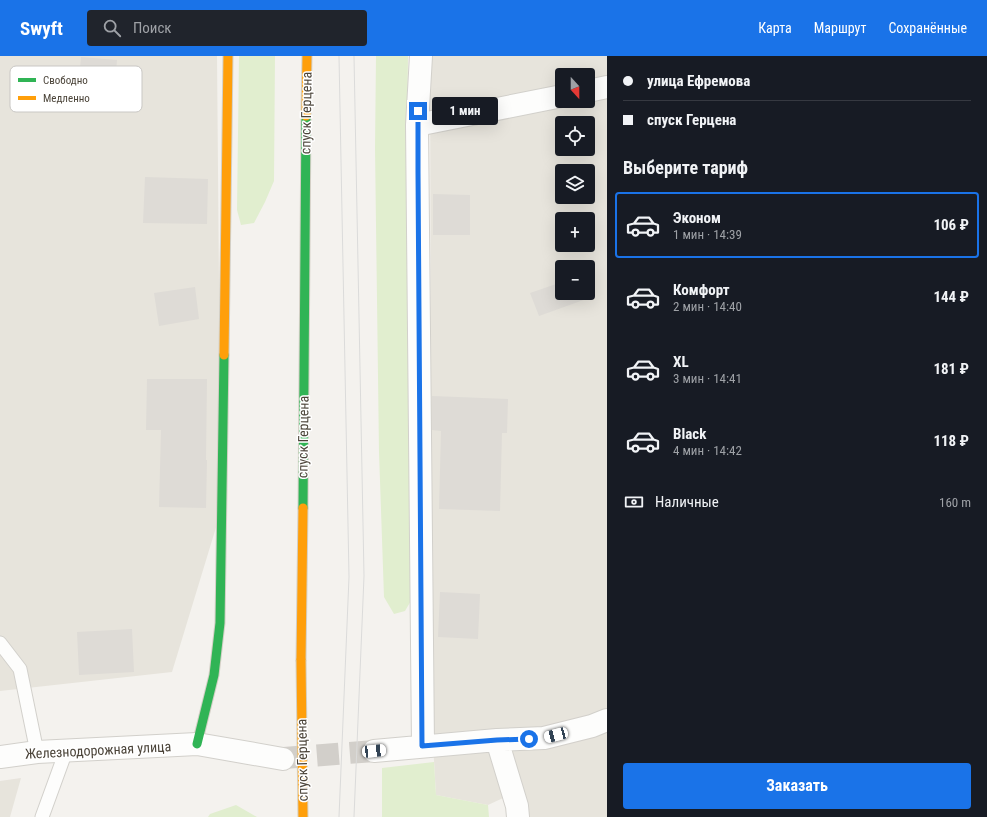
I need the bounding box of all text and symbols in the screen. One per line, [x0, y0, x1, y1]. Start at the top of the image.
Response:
search box [87, 10, 367, 46]
text: Swyft [20, 17, 63, 40]
icon: search [101, 17, 123, 39]
text: Поиск [133, 19, 172, 37]
text: Карта [758, 20, 792, 36]
text: Маршрут [814, 20, 866, 36]
text: Сохранённые [888, 20, 967, 36]
legend [10, 66, 142, 112]
north arrow [555, 68, 595, 108]
map controls [555, 68, 595, 300]
street label: спуск Герцена [297, 72, 315, 154]
text: улица Ефремова [647, 72, 750, 90]
text: Свободно [43, 74, 88, 87]
text: Медленно [43, 92, 90, 105]
callout: 1 мин [432, 97, 498, 125]
route end [409, 102, 427, 120]
text: 1 мин [449, 103, 481, 118]
text: спуск Герцена [647, 111, 736, 129]
button: locate [555, 116, 595, 156]
text: Выберите тариф [623, 157, 748, 178]
button: layers [555, 164, 595, 204]
icon: car [625, 207, 661, 243]
text: Эконом [673, 209, 721, 227]
button: + [555, 212, 595, 252]
text: 106 ₽ [933, 216, 969, 234]
text: 1 мин · 14:39 [673, 227, 742, 242]
button: − [555, 260, 595, 300]
icon: car [625, 279, 661, 315]
text: Комфорт [673, 281, 730, 299]
text: 144 ₽ [933, 288, 969, 306]
text: 2 мин · 14:40 [673, 299, 742, 314]
icon: car [625, 351, 661, 387]
text: XL [673, 353, 689, 371]
text: 181 ₽ [933, 360, 969, 378]
text: 3 мин · 14:41 [673, 371, 742, 386]
street label: спуск Герцена [294, 396, 312, 478]
icon: car [625, 423, 661, 459]
text: Black [673, 425, 706, 443]
text: 118 ₽ [933, 432, 969, 450]
text: 4 мин · 14:42 [673, 443, 742, 458]
icon: cash [623, 491, 645, 513]
text: Наличные [655, 493, 719, 511]
text: 160 m [939, 495, 971, 510]
street label: спуск Герцена [293, 719, 311, 801]
car [543, 726, 569, 744]
route start [520, 730, 538, 748]
street label: Железнодорожная улица [25, 738, 171, 762]
car [361, 744, 387, 758]
button: Заказать [623, 763, 971, 809]

